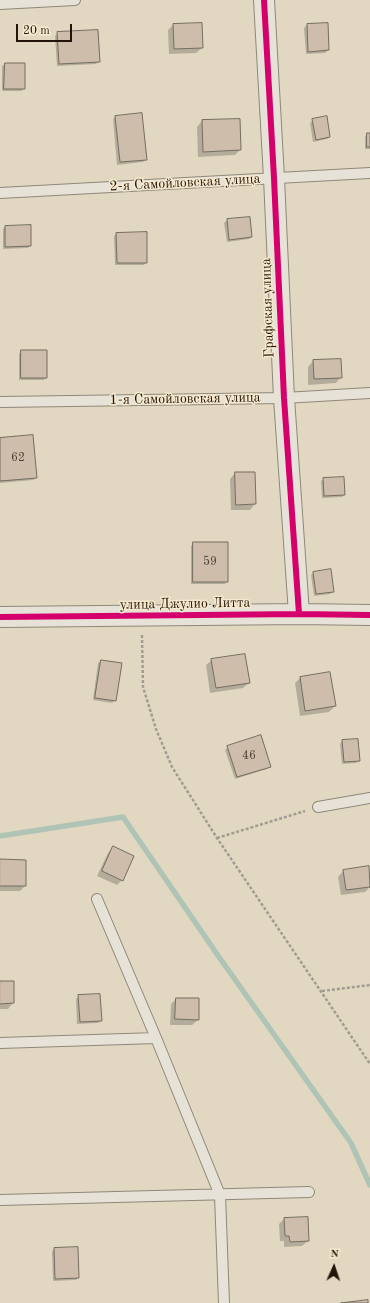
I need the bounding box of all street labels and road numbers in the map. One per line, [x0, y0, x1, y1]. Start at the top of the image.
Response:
street label: 2-я Самойловская улица [109, 171, 261, 195]
street label: Графская улица [258, 258, 278, 358]
street label: 1-я Самойловская улица [109, 389, 261, 409]
street label: улица Джулио Литта [119, 594, 251, 614]

